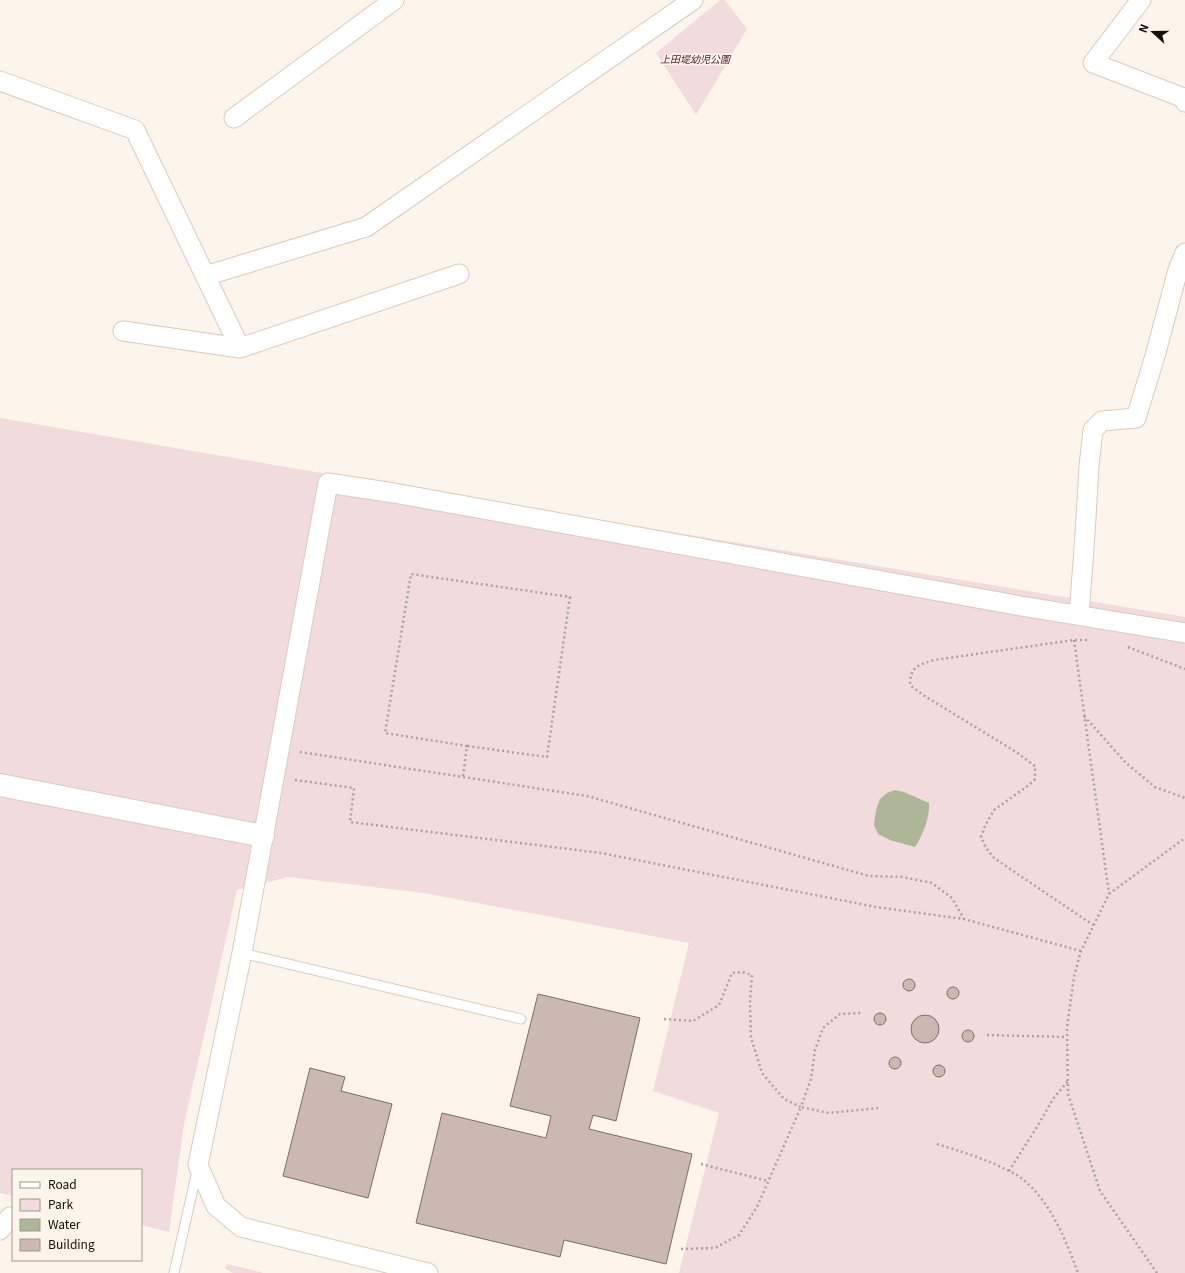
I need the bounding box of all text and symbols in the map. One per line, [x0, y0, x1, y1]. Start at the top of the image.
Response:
north arrow [1133, 12, 1173, 52]
text: N [1134, 21, 1152, 35]
park label: 上田堤幼児公園 [660, 51, 732, 66]
legend [12, 1169, 142, 1261]
text: Road [48, 1175, 77, 1192]
text: Park [48, 1195, 73, 1212]
text: Water [48, 1215, 81, 1232]
text: Building [48, 1235, 95, 1252]

